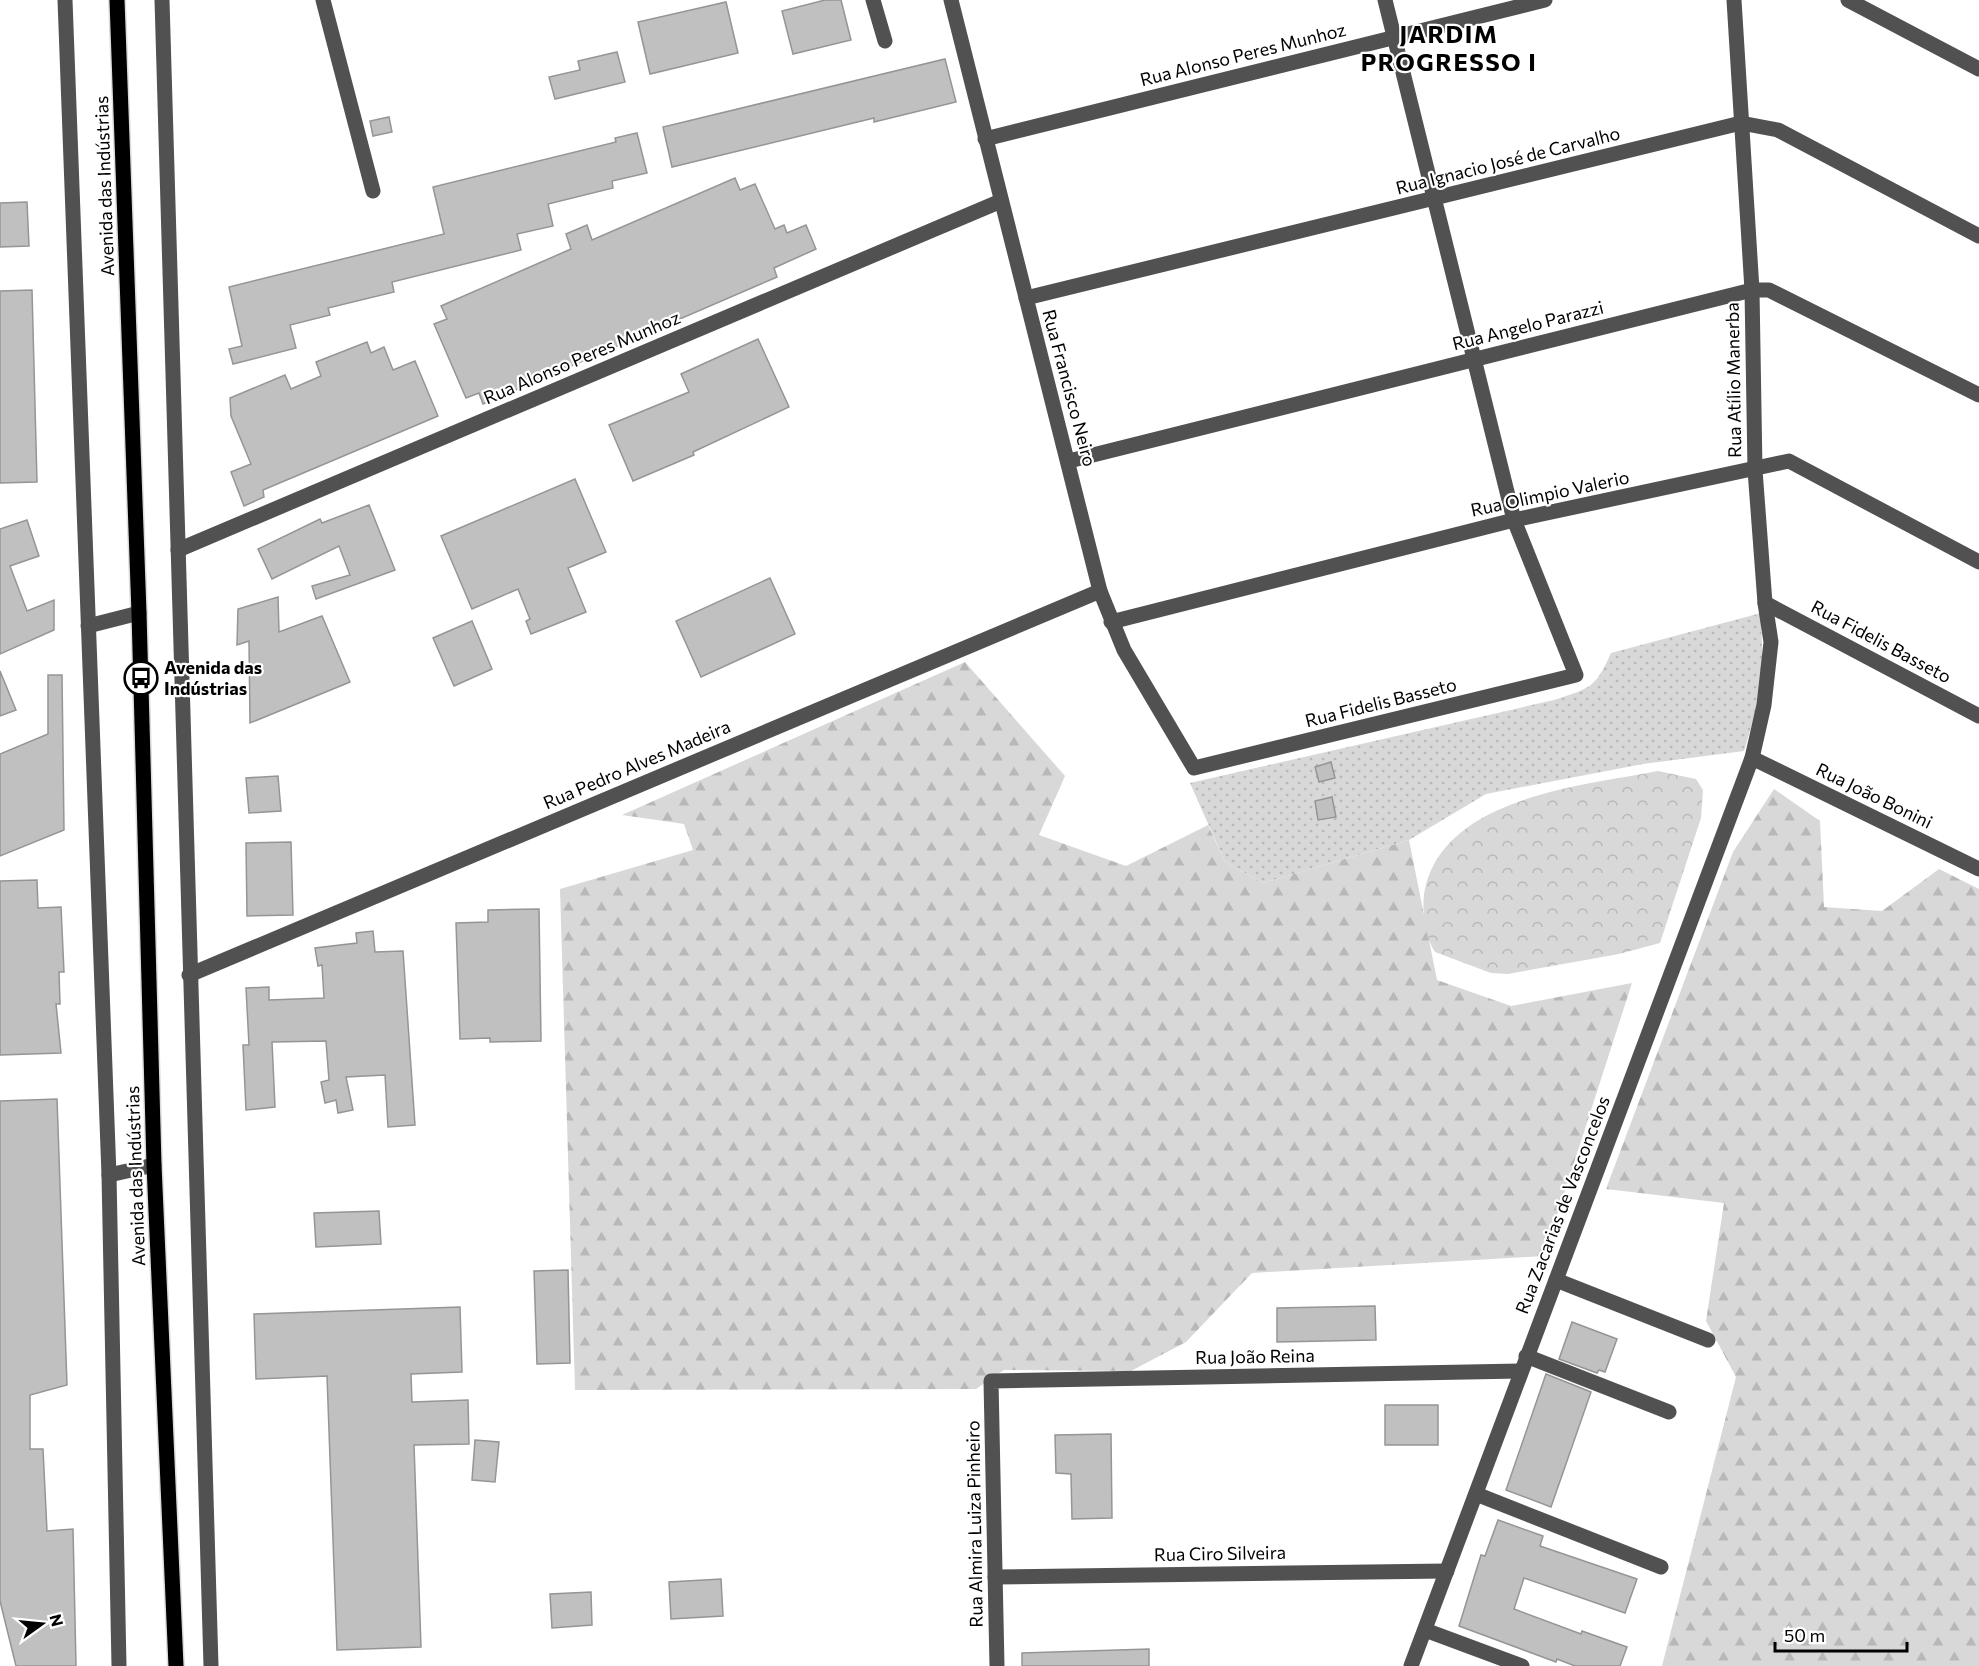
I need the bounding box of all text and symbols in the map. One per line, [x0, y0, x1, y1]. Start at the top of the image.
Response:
street label: Rua Alonso Peres Munhoz [1138, 18, 1348, 90]
district label: JARDIM PROGRESSO I [1361, 19, 1537, 76]
street label: Avenida das Indústrias [90, 95, 118, 277]
street label: Rua Ignacio José de Carvalho [1393, 121, 1622, 199]
street label: Rua Angelo Parazzi [1450, 296, 1606, 354]
street label: Rua Atílio Manerba [1721, 302, 1745, 458]
street label: Rua Alonso Peres Munhoz [480, 306, 683, 409]
street label: Rua Francisco Neiro [1038, 307, 1102, 469]
street label: Rua Olimpio Valerio [1469, 465, 1631, 521]
street label: Rua Fidelis Basseto [1808, 595, 1955, 687]
place label: Avenida das Indústrias [164, 656, 262, 699]
bus stop icon: Avenida das Indústrias [123, 660, 159, 696]
street label: Rua Fidelis Basseto [1303, 673, 1459, 731]
street label: Rua Pedro Alves Madeira [540, 715, 734, 814]
street label: Rua João Bonini [1813, 757, 1936, 833]
street label: Avenida das Indústrias [121, 1085, 149, 1267]
street label: Rua Zacarias de Vasconcelos [1510, 1093, 1614, 1317]
street label: Rua João Reina [1195, 1344, 1315, 1368]
street label: Rua Almira Luiza Pinheiro [961, 1420, 987, 1628]
street label: Rua Ciro Silveira [1154, 1541, 1286, 1565]
north arrow [12, 1594, 72, 1654]
text: N [46, 1612, 68, 1628]
scale bar [1775, 1615, 1907, 1653]
text: 50 m [1784, 1624, 1825, 1646]

